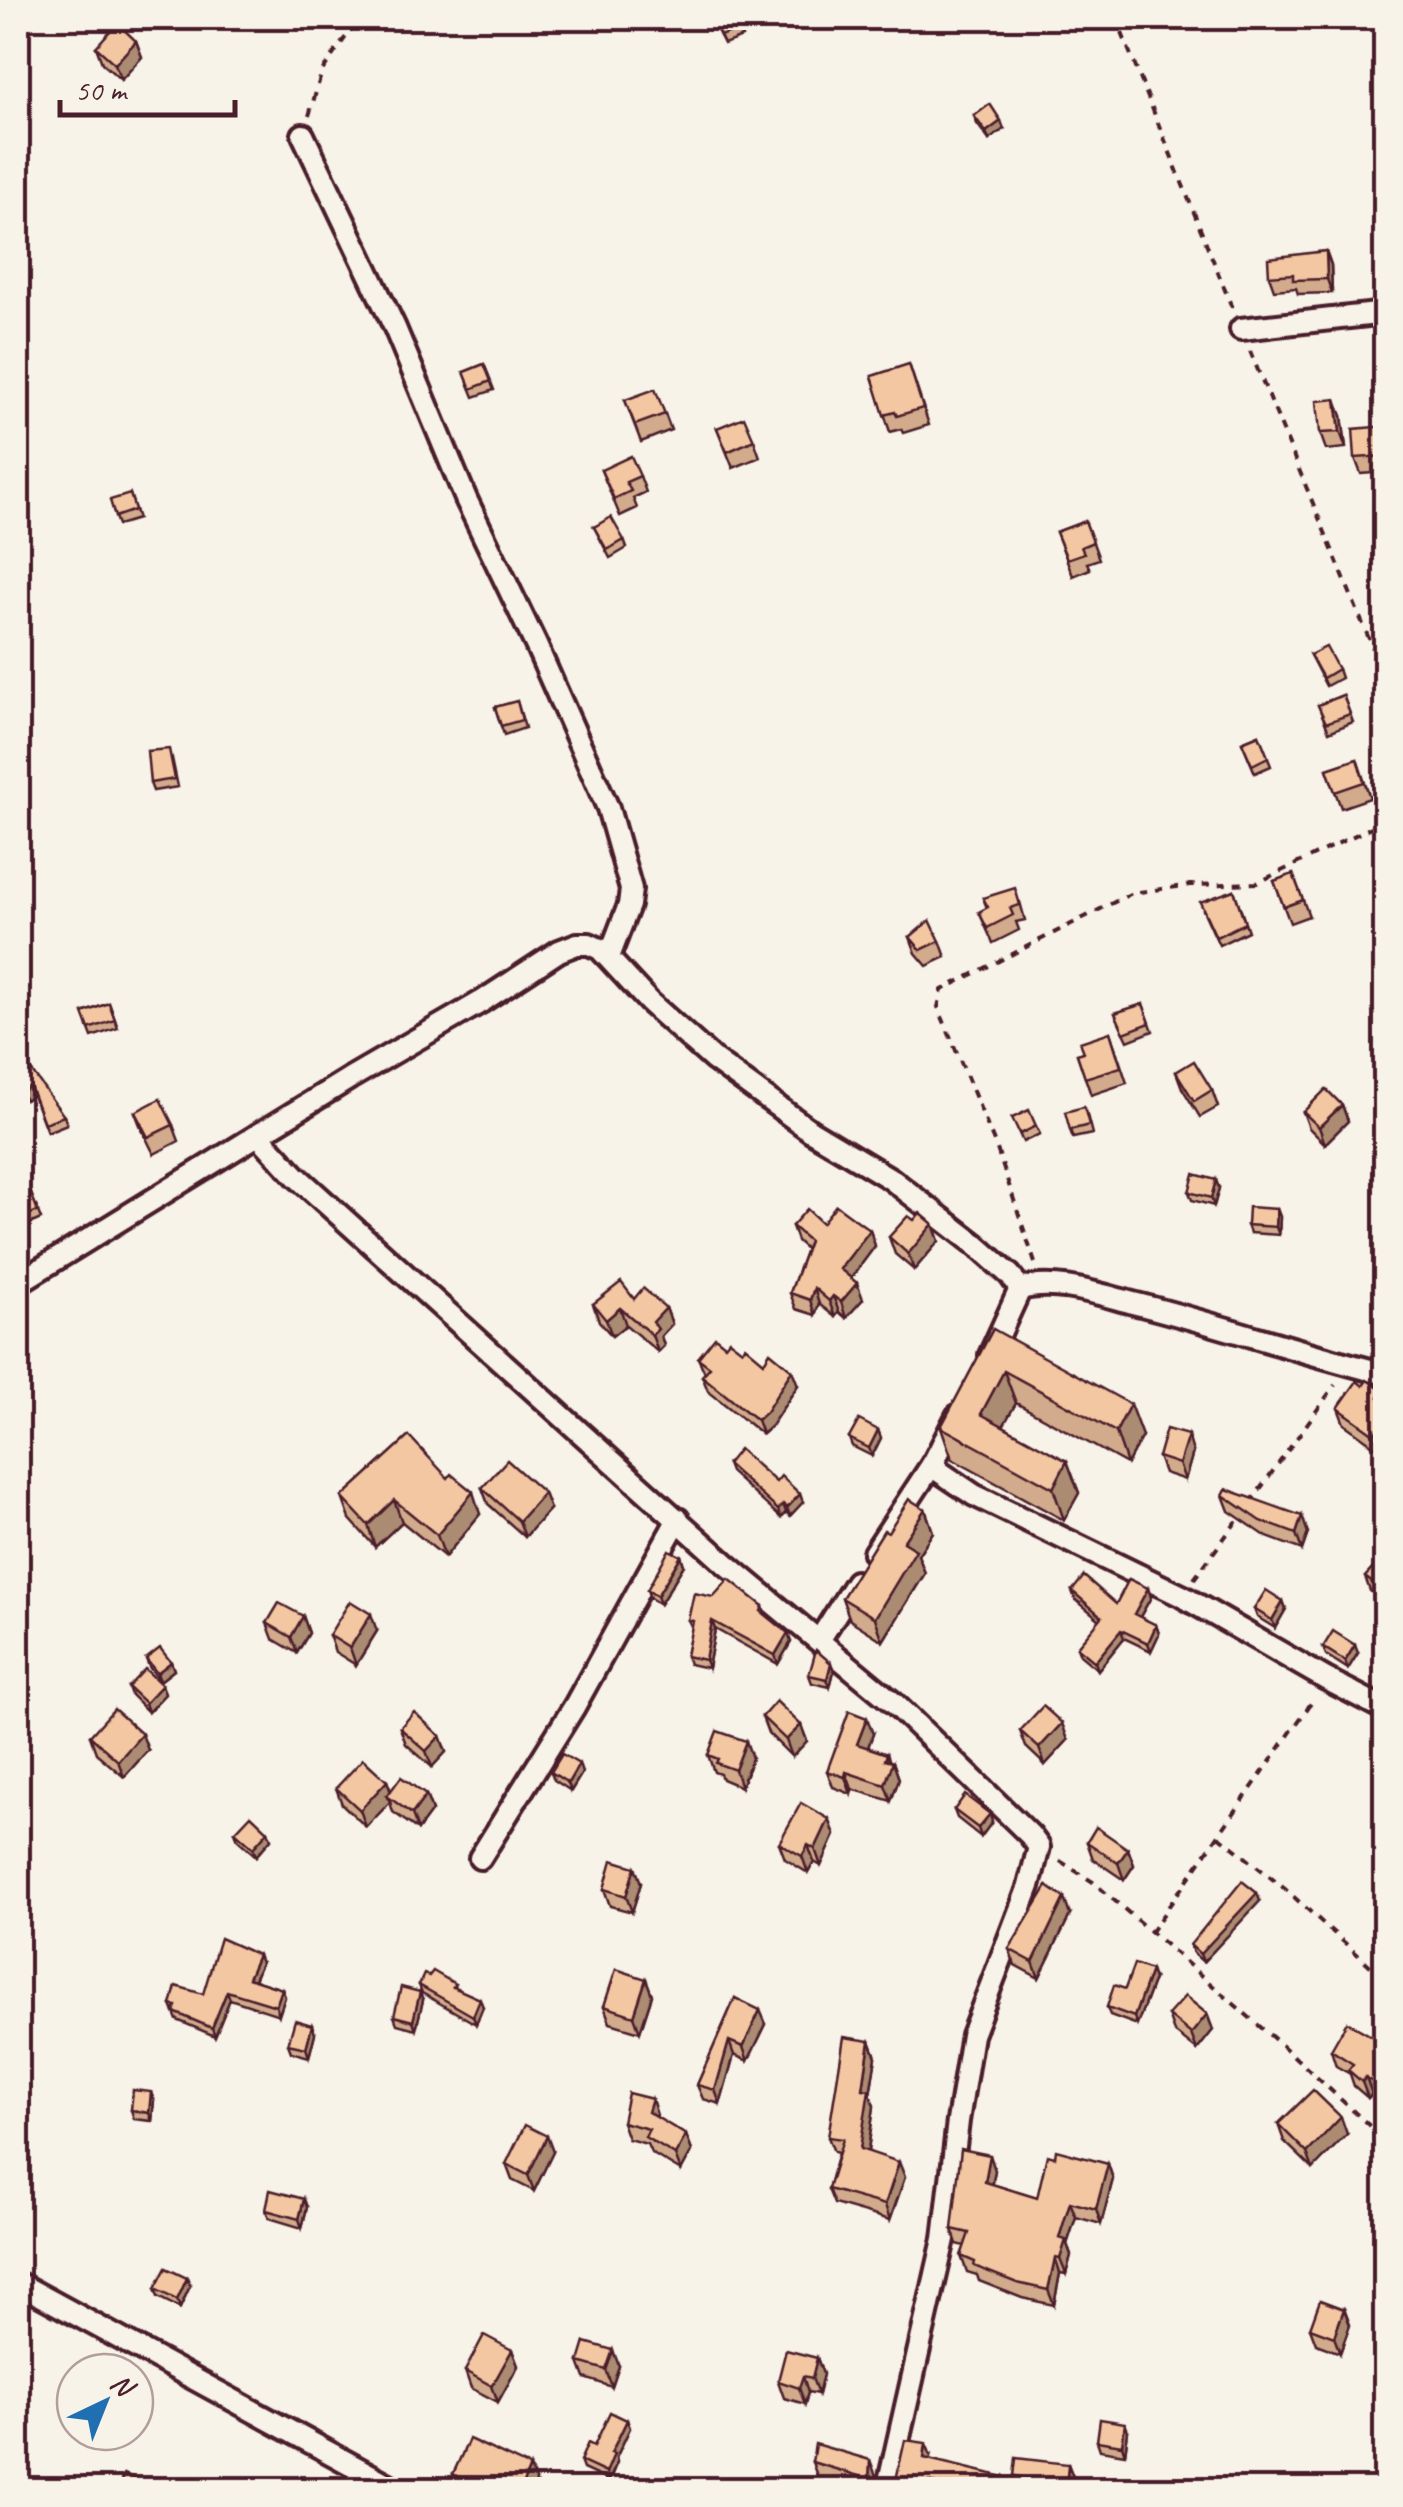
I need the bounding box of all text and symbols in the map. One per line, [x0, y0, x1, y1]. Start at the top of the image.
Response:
scale bar [60, 55, 235, 117]
text: 50 m [75, 71, 128, 109]
north arrow [55, 2352, 155, 2452]
text: N [103, 2365, 143, 2406]

